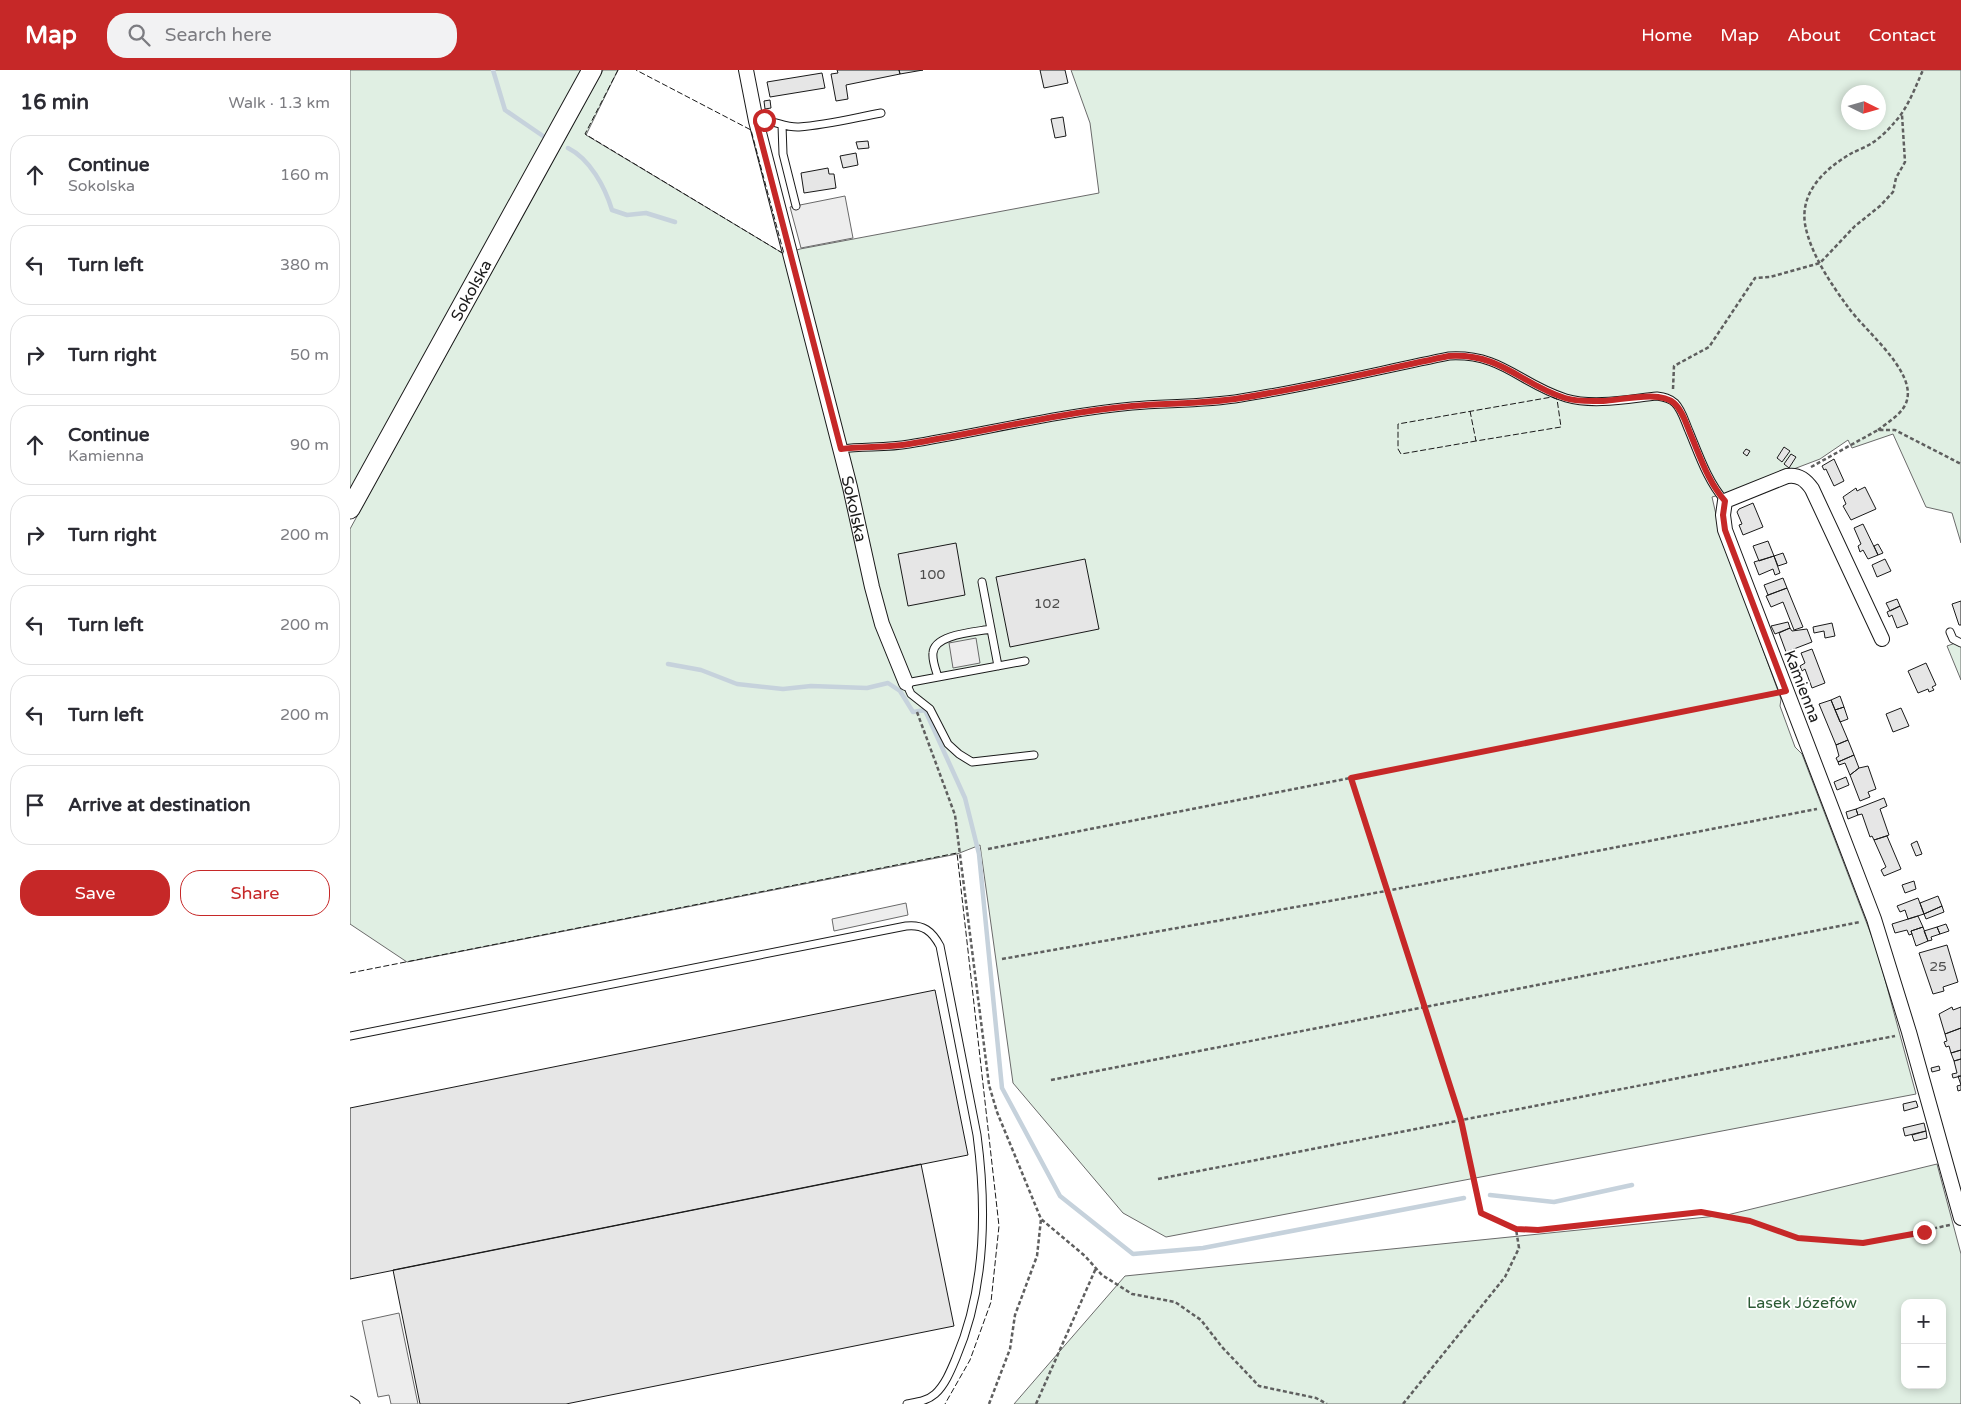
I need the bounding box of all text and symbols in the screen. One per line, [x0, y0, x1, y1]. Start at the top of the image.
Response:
search box [107, 13, 457, 58]
text: Map [25, 21, 77, 50]
icon: search [125, 21, 153, 49]
text: Search here [165, 24, 272, 46]
text: Home [1641, 24, 1692, 46]
text: Map [1720, 24, 1759, 46]
text: About [1787, 24, 1841, 46]
text: Contact [1869, 24, 1936, 46]
north arrow [1841, 85, 1886, 130]
text: 16 min [20, 90, 89, 115]
text: Walk · 1.3 km [228, 93, 330, 113]
route start [753, 109, 776, 132]
text: Continue [68, 154, 150, 176]
icon: ahead [21, 161, 49, 189]
text: 160 m [280, 165, 329, 185]
text: Sokolska [68, 176, 135, 196]
icon: left [21, 251, 49, 279]
text: Turn left [68, 254, 144, 276]
text: 380 m [280, 255, 329, 275]
street label: Sokolska [447, 256, 497, 325]
icon: right [21, 341, 49, 369]
text: Turn right [68, 344, 156, 366]
text: 50 m [290, 345, 329, 365]
text: Continue [68, 424, 150, 446]
icon: ahead [21, 431, 49, 459]
text: 90 m [290, 435, 329, 455]
text: Kamienna [68, 446, 144, 466]
street label: Sokolska [837, 474, 871, 544]
icon: right [21, 521, 49, 549]
text: Turn right [68, 524, 156, 546]
text: 200 m [280, 525, 329, 545]
house number: 100 [919, 566, 945, 583]
house number: 102 [1034, 595, 1060, 612]
icon: left [21, 611, 49, 639]
text: Turn left [68, 614, 144, 636]
text: 200 m [280, 615, 329, 635]
street label: Kamienna [1779, 647, 1825, 725]
icon: left [21, 701, 49, 729]
text: Turn left [68, 704, 144, 726]
text: 200 m [280, 705, 329, 725]
icon: arrive [21, 791, 49, 819]
text: Arrive at destination [68, 794, 251, 816]
button: Save [20, 870, 170, 916]
button: Share [180, 870, 330, 916]
house number: 25 [1929, 958, 1947, 975]
route end [1913, 1221, 1936, 1244]
park label: Lasek Józefów [1747, 1293, 1857, 1313]
map controls [1901, 1299, 1946, 1389]
button: + [1901, 1299, 1946, 1344]
button: − [1901, 1344, 1946, 1389]

